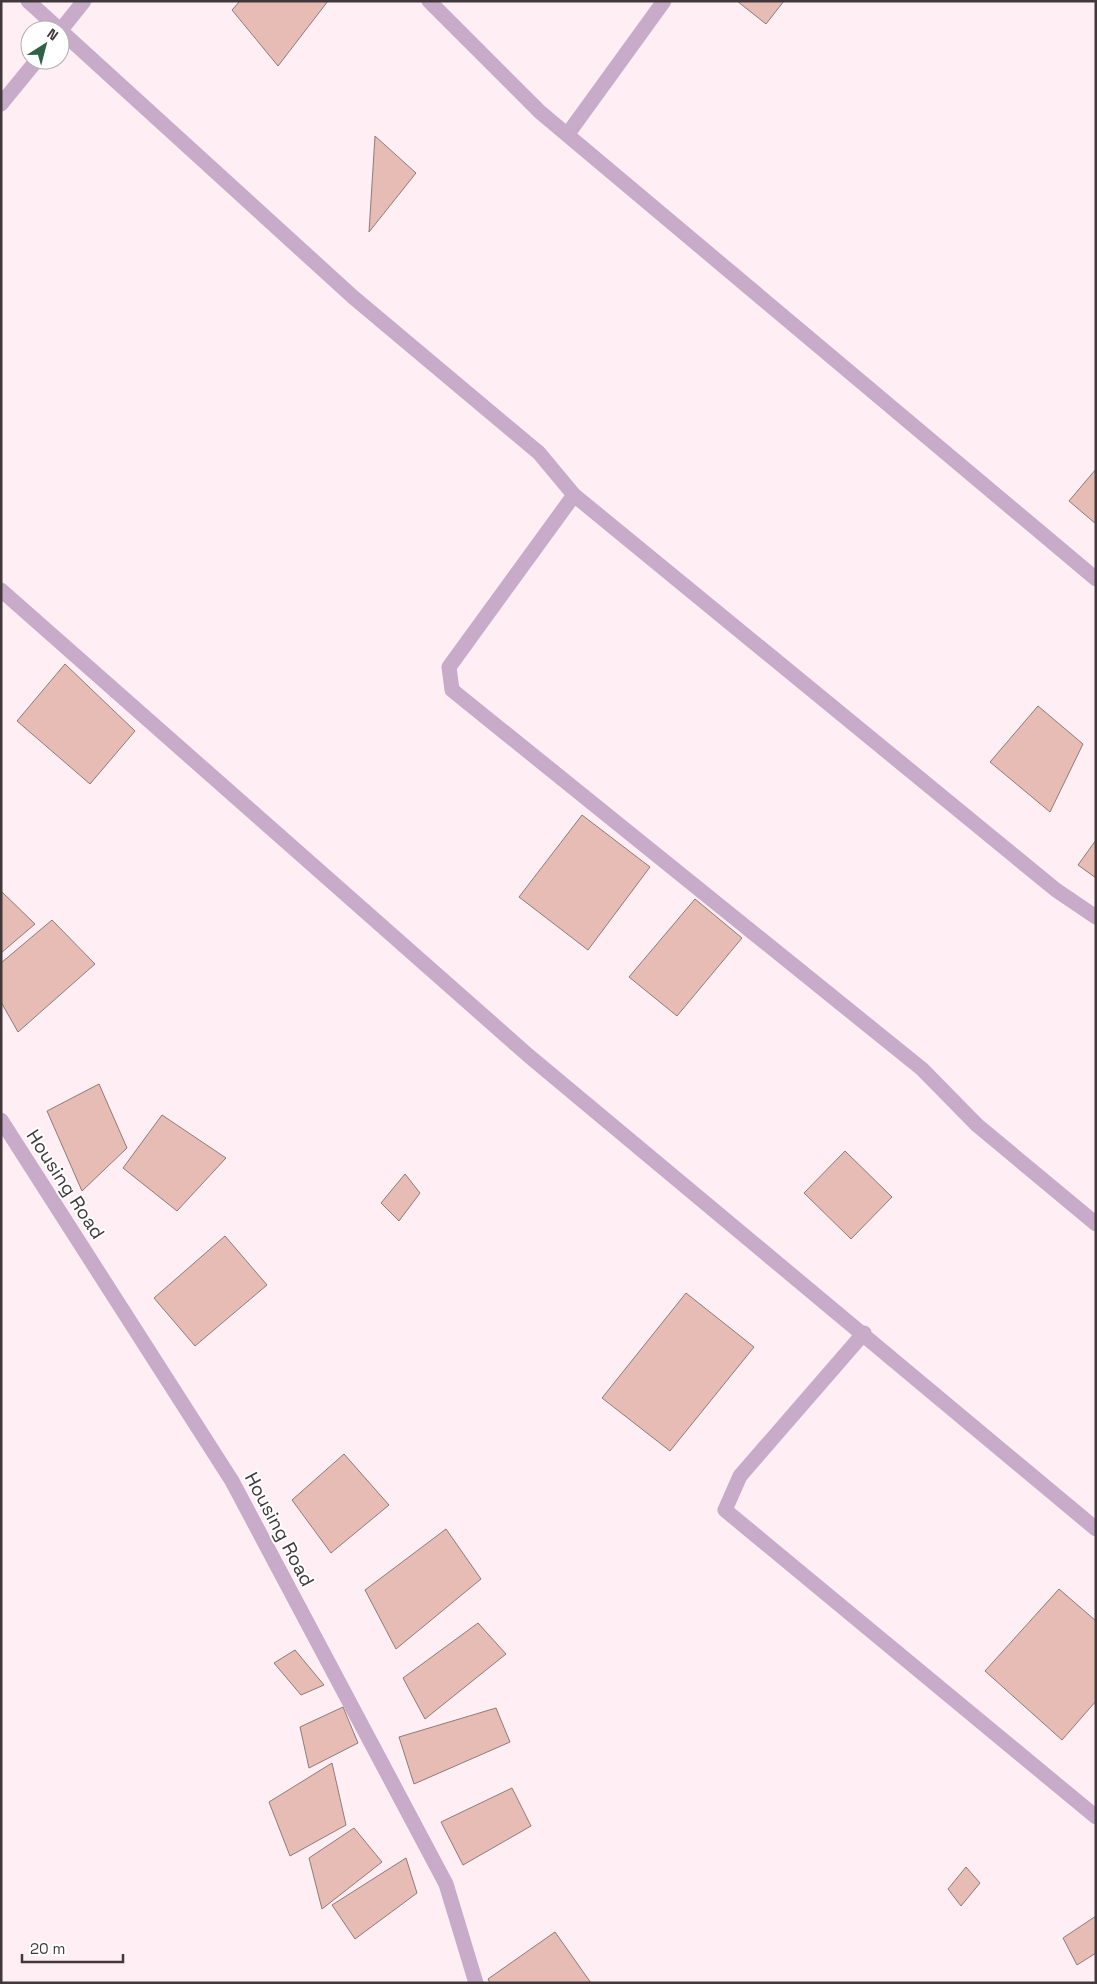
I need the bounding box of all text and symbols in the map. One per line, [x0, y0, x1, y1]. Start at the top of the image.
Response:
north arrow [20, 20, 70, 70]
text: N [44, 24, 62, 45]
street label: Housing Road [21, 1125, 110, 1244]
street label: Housing Road [239, 1468, 320, 1591]
scale bar [22, 1932, 124, 1964]
text: 20 m [30, 1939, 65, 1958]

